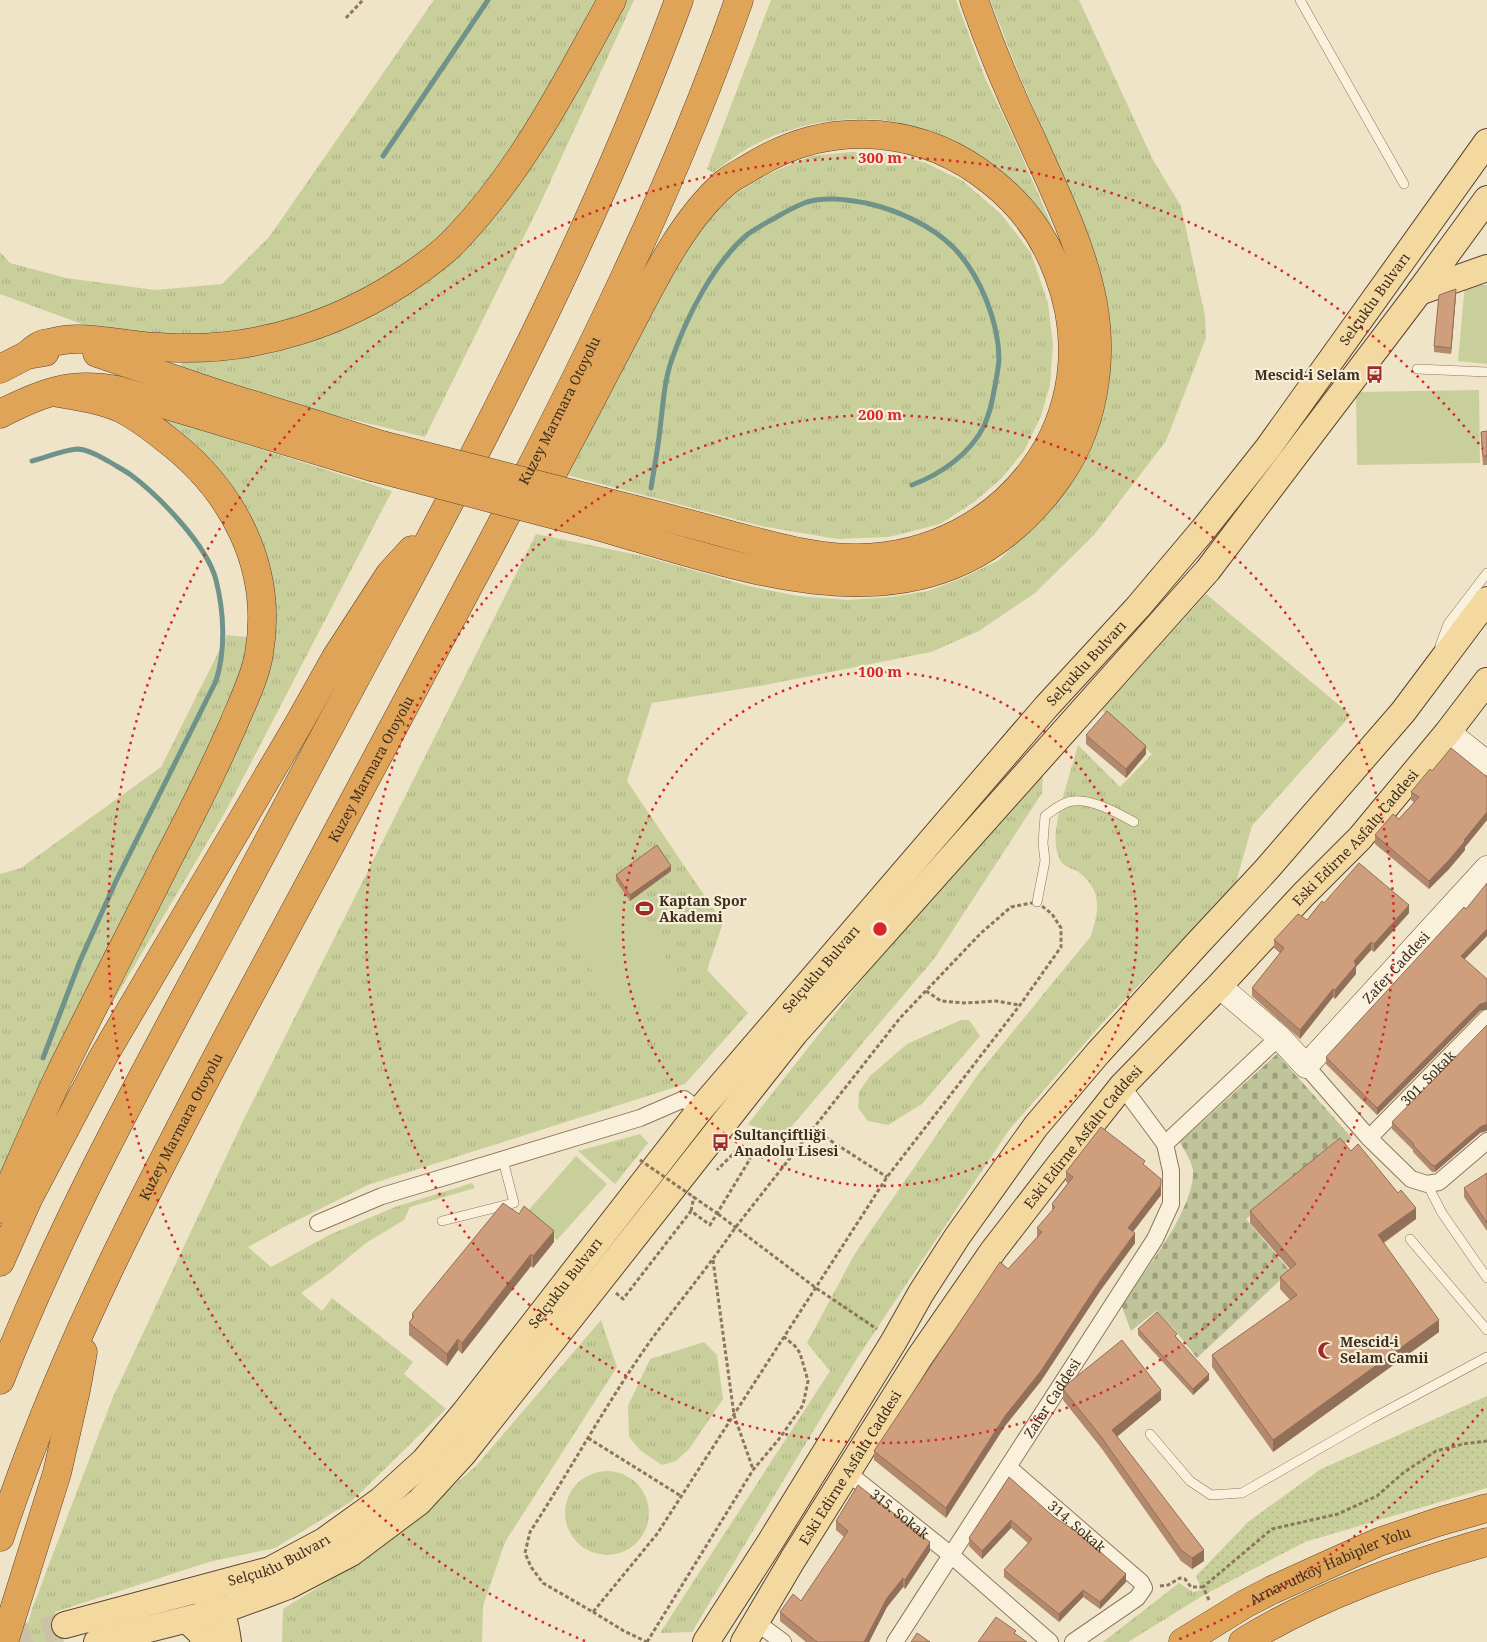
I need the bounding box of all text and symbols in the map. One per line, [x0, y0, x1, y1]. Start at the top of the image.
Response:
text: 300 m [858, 147, 902, 167]
street label: Selçuklu Bulvarı [1335, 248, 1414, 349]
street label: Kuzey Marmara Otoyolu [514, 333, 604, 488]
place label: Mescid-i Selam [1254, 365, 1360, 384]
bus stop icon: Mescid-i Selam [1364, 365, 1384, 385]
text: 200 m [858, 404, 902, 424]
street label: Selçuklu Bulvarı [1042, 616, 1130, 710]
text: 100 m [858, 661, 902, 681]
street label: Kuzey Marmara Otoyolu [324, 692, 418, 845]
street label: Eski Edirne Asfaltı Caddesi [1288, 765, 1422, 910]
place label: Kaptan Spor Akademi [659, 891, 747, 926]
sports icon: Kaptan Spor Akademi [635, 899, 655, 919]
centre of rings [871, 920, 889, 938]
street label: Selçuklu Bulvarı [778, 921, 864, 1017]
street label: Zafer Caddesi [1358, 927, 1434, 1007]
street label: 301. Sokak [1396, 1045, 1460, 1110]
street label: Kuzey Marmara Otoyolu [134, 1049, 227, 1203]
street label: Eski Edirne Asfaltı Caddesi [1019, 1061, 1146, 1212]
place label: Sultançiftliği Anadolu Lisesi [734, 1125, 838, 1160]
bus stop icon: Sultançiftliği Anadolu Lisesi [710, 1133, 730, 1153]
street label: Selçuklu Bulvarı [524, 1233, 606, 1332]
place label: Mescid-i Selam Camii [1340, 1332, 1428, 1367]
mosque icon: Mescid-i Selam Camii [1316, 1340, 1336, 1360]
street label: Zafer Caddesi [1019, 1354, 1085, 1441]
street label: Eski Edirne Asfaltı Caddesi [794, 1386, 906, 1548]
street label: 315. Sokak [866, 1484, 934, 1544]
street label: 314. Sokak [1044, 1496, 1111, 1557]
street label: Arnavutköy Habipler Yolu [1246, 1522, 1413, 1609]
street label: Selçuklu Bulvarı [226, 1529, 334, 1590]

